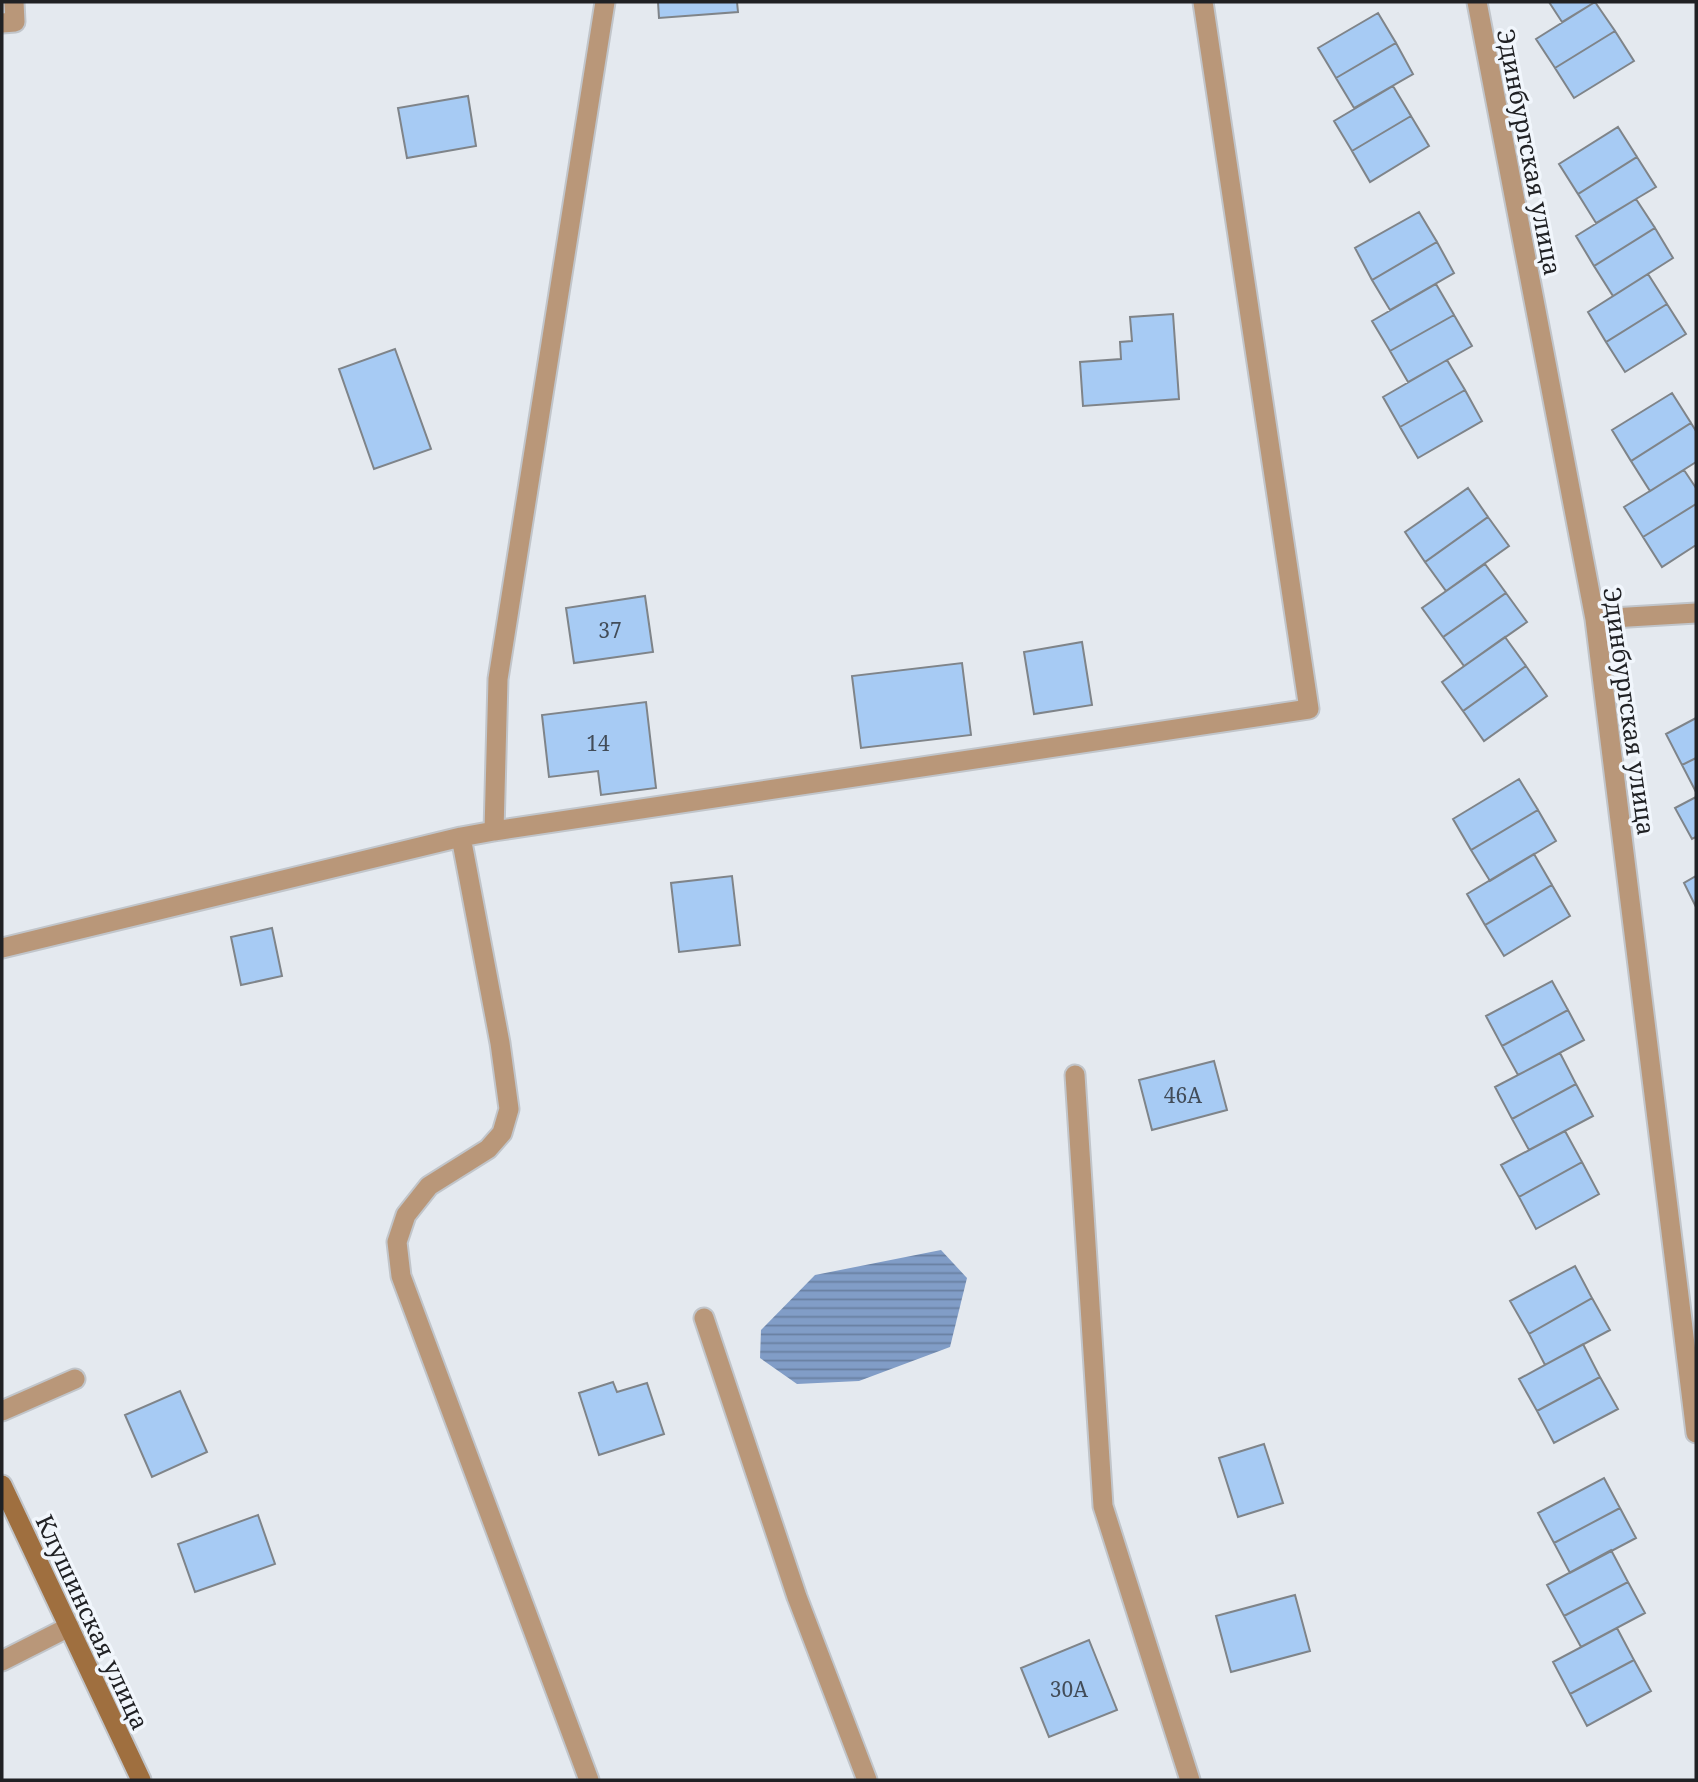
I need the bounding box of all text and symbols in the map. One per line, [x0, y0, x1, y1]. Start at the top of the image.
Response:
street label: Эдинбургская улица [1490, 26, 1570, 278]
street label: Эдинбургская улица [1596, 585, 1664, 837]
house number: 37 [598, 616, 622, 644]
house number: 14 [586, 729, 610, 757]
house number: 46А [1164, 1081, 1202, 1109]
street label: Клушинская улица [29, 1509, 157, 1735]
house number: 30А [1050, 1675, 1088, 1703]

